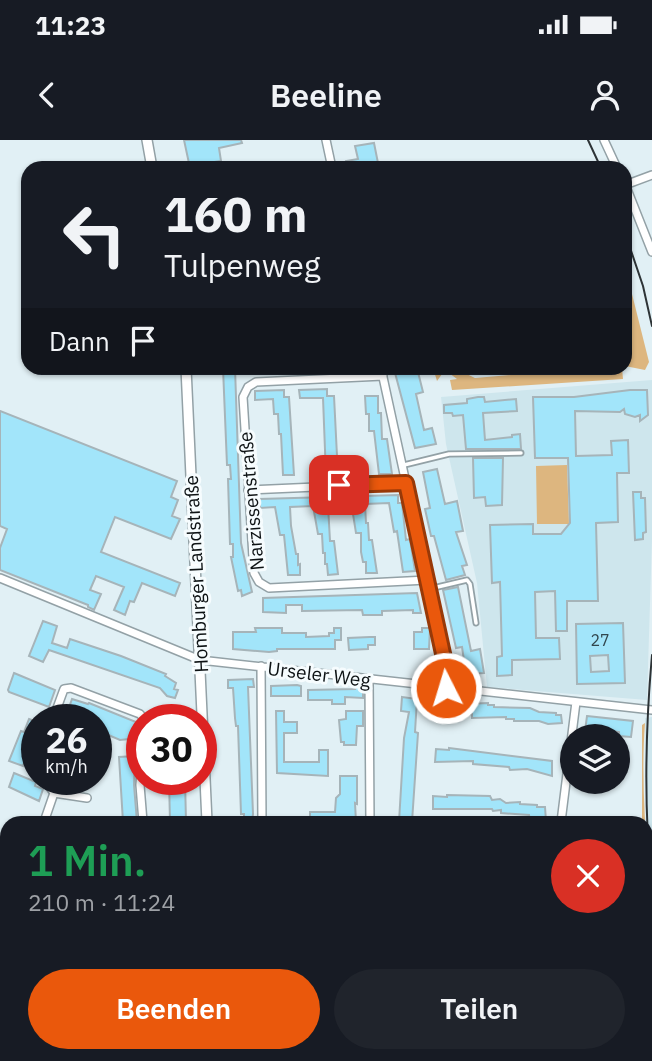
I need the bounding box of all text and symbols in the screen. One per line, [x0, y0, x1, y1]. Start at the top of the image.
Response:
text: 11:23 [35, 8, 106, 42]
text: Beeline [270, 74, 382, 116]
icon: back [28, 76, 66, 114]
icon: person [586, 76, 624, 114]
text: 160 m [164, 182, 308, 245]
icon: left [49, 189, 140, 280]
text: Tulpenweg [164, 244, 321, 286]
icon: arrive [124, 322, 162, 360]
text: Dann [49, 324, 110, 358]
street label: Narzissenstraße [233, 431, 269, 571]
pin [309, 455, 369, 515]
icon: arrive [320, 466, 358, 504]
street label: Homburger Landstraße [179, 475, 213, 673]
house number: 27 [590, 630, 610, 650]
position arrow [409, 651, 483, 725]
street label: Urseler Weg [266, 656, 372, 692]
speed limit sign: 30 [126, 704, 217, 795]
text: 26 [45, 717, 88, 763]
map controls [560, 724, 630, 794]
button: layers [560, 724, 630, 794]
text: km/h [45, 755, 88, 778]
text: 1 Min. [28, 833, 146, 888]
button: close [551, 839, 625, 913]
text: 210 m · 11:24 [28, 887, 175, 917]
button: Beenden [28, 969, 320, 1049]
button: Teilen [334, 969, 625, 1049]

